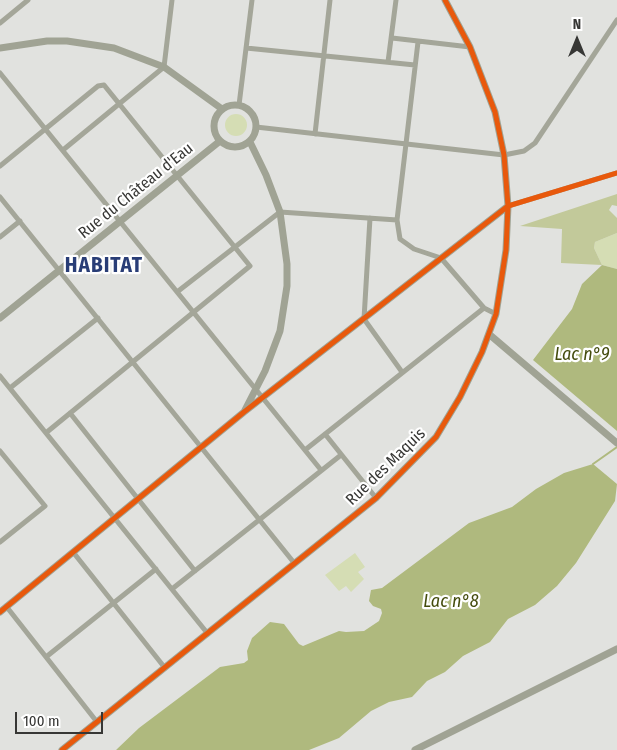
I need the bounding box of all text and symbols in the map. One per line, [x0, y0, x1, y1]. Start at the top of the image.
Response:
north arrow [552, 15, 602, 65]
text: N [573, 16, 581, 33]
street label: Rue du Château d'Eau [75, 139, 197, 243]
district label: HABITAT [64, 253, 144, 279]
water label: Lac n°9 [554, 344, 610, 366]
street label: Rue des Maquis [342, 424, 430, 510]
water label: Lac n°8 [423, 591, 479, 613]
scale bar [18, 702, 105, 734]
text: 100 m [23, 712, 60, 730]

